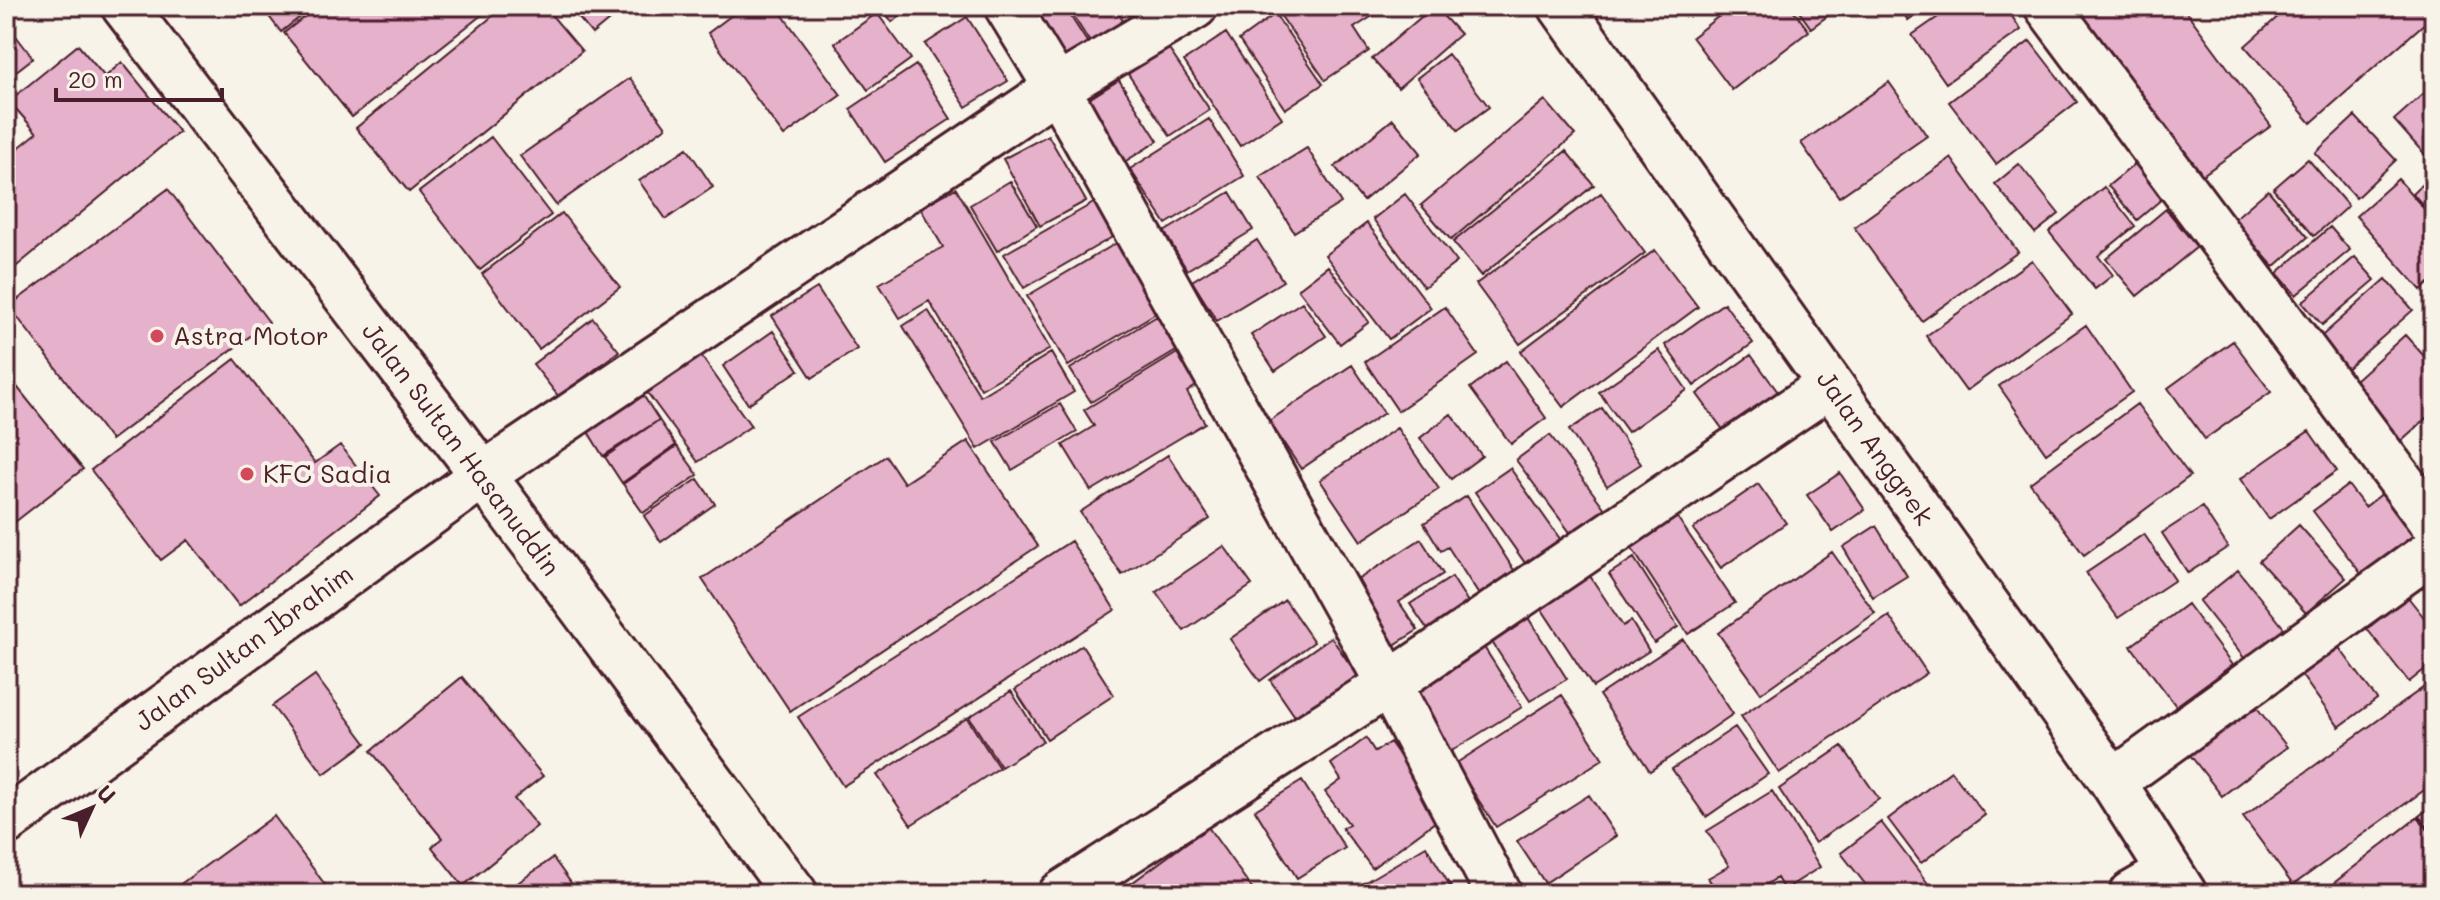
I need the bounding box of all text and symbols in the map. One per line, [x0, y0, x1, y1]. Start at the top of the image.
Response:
scale bar [56, 52, 222, 102]
text: 20 m [68, 63, 123, 94]
street label: Jalan Sultan Hasanuddin [355, 315, 568, 582]
place label: Astra Motor [173, 318, 329, 352]
marker: Astra Motor [148, 327, 166, 345]
street label: Jalan Anggrek [1810, 363, 1942, 531]
place label: KFC Sadia [263, 456, 392, 490]
marker: KFC Sadia [238, 465, 256, 483]
street label: Jalan Sultan Ibrahim [127, 556, 359, 738]
north arrow [52, 768, 132, 848]
text: U [91, 778, 123, 809]

